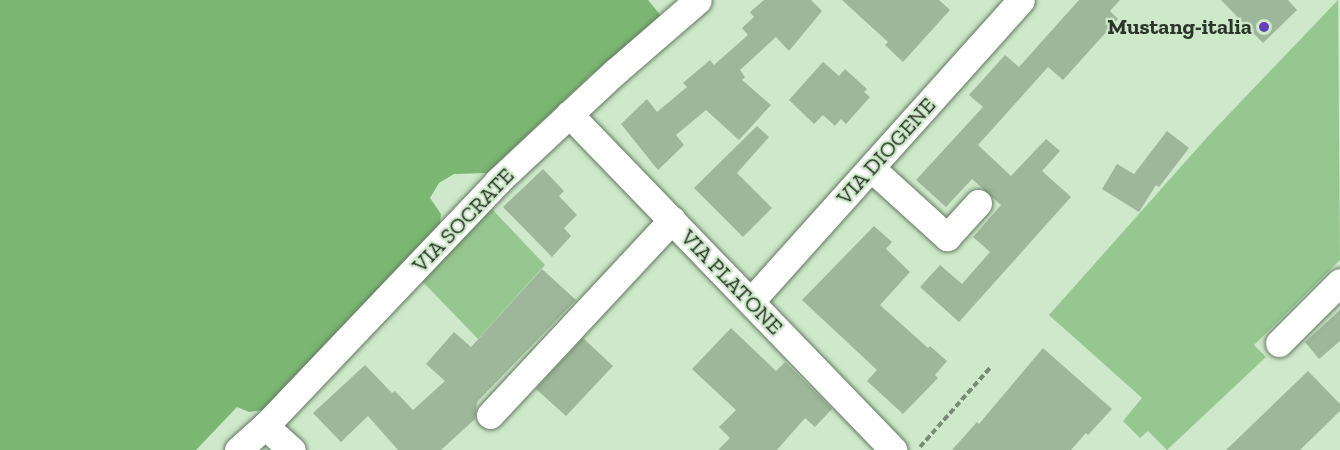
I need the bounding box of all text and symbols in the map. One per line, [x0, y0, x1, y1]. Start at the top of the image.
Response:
place label: Mustang-italia [1107, 14, 1252, 40]
marker: Mustang-italia [1257, 20, 1271, 34]
street label: VIA DIOGENE [831, 92, 941, 210]
street label: VIA SOCRATE [406, 162, 520, 278]
street label: VIA PLATONE [675, 224, 789, 340]

